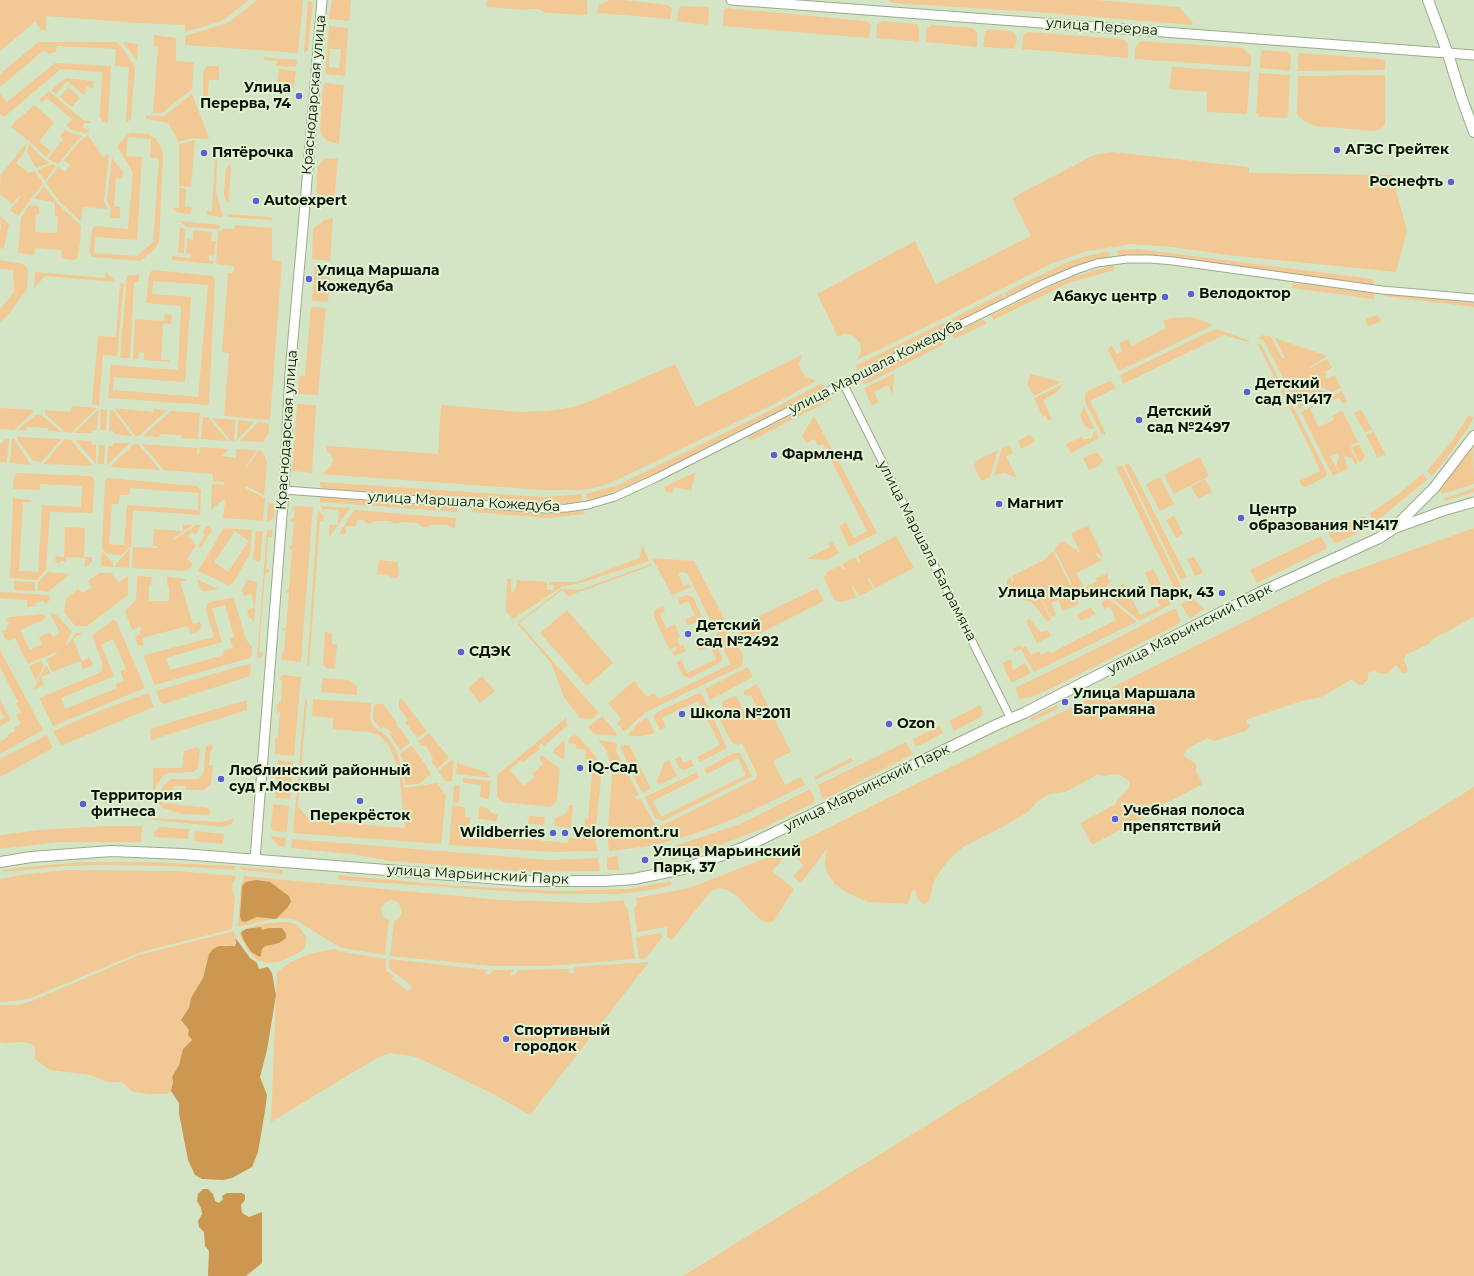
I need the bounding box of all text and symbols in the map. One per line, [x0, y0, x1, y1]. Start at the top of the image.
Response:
street label: Краснодарская улица [299, 14, 329, 176]
street label: улица Перерва [1045, 15, 1159, 39]
place label: Улица Перерва, 74 [200, 80, 291, 112]
marker: Улица Перерва, 74 [294, 91, 304, 101]
place label: АГЗС Грейтек [1345, 142, 1449, 158]
place label: Пятёрочка [212, 145, 293, 161]
marker: АГЗС Грейтек [1332, 145, 1342, 155]
marker: Пятёрочка [199, 148, 209, 158]
place label: Роснефть [1369, 174, 1443, 190]
marker: Роснефть [1446, 177, 1456, 187]
place label: Autoexpert [264, 193, 347, 209]
marker: Autoexpert [251, 196, 261, 206]
place label: Улица Маршала Кожедуба [317, 263, 440, 296]
marker: Улица Маршала Кожедуба [304, 274, 314, 284]
place label: Велодоктор [1199, 286, 1291, 302]
place label: Абакус центр [1053, 289, 1157, 305]
marker: Велодоктор [1186, 289, 1196, 299]
marker: Абакус центр [1160, 292, 1170, 302]
street label: улица Маршала Кожедуба [786, 316, 966, 418]
street label: Краснодарская улица [273, 349, 301, 511]
place label: Детский сад №1417 [1255, 376, 1332, 408]
marker: Детский сад №1417 [1242, 387, 1252, 397]
place label: Детский сад №2497 [1147, 404, 1230, 436]
marker: Детский сад №2497 [1134, 415, 1144, 425]
place label: Фармленд [782, 447, 863, 463]
marker: Фармленд [769, 450, 779, 460]
street label: улица Маршала Баграмяна [874, 458, 980, 644]
street label: улица Маршала Кожедуба [367, 489, 561, 515]
place label: Магнит [1007, 496, 1063, 512]
marker: Магнит [994, 499, 1004, 509]
place label: Центр образования №1417 [1249, 502, 1399, 534]
marker: Центр образования №1417 [1236, 513, 1246, 523]
street label: улица Марьинский Парк [1105, 580, 1275, 678]
place label: Улица Марьинский Парк, 43 [998, 585, 1214, 601]
marker: Улица Марьинский Парк, 43 [1217, 588, 1227, 598]
place label: Детский сад №2492 [696, 618, 779, 650]
marker: Детский сад №2492 [683, 629, 693, 639]
place label: СДЭК [469, 644, 511, 660]
marker: СДЭК [456, 647, 466, 657]
place label: Улица Маршала Баграмяна [1073, 686, 1196, 718]
marker: Улица Маршала Баграмяна [1060, 697, 1070, 707]
place label: Школа №2011 [690, 706, 791, 722]
marker: Школа №2011 [677, 709, 687, 719]
place label: Ozon [897, 716, 935, 732]
marker: Ozon [884, 719, 894, 729]
street label: улица Марьинский Парк [782, 741, 952, 835]
place label: iQ-Сад [588, 760, 638, 776]
place label: Люблинский районный суд г.Москвы [229, 763, 411, 796]
marker: iQ-Сад [575, 763, 585, 773]
marker: Люблинский районный суд г.Москвы [216, 774, 226, 784]
place label: Территория фитнеса [91, 788, 182, 820]
marker: Перекрёсток [355, 796, 365, 806]
marker: Территория фитнеса [78, 799, 88, 809]
place label: Учебная полоса препятствий [1123, 803, 1245, 836]
place label: Перекрёсток [310, 808, 410, 824]
marker: Учебная полоса препятствий [1110, 814, 1120, 824]
place label: Wildberries [460, 825, 545, 841]
place label: Veloremont.ru [573, 825, 679, 841]
marker: Wildberries [548, 828, 558, 838]
marker: Veloremont.ru [560, 828, 570, 838]
place label: Улица Марьинский Парк, 37 [653, 844, 801, 876]
marker: Улица Марьинский Парк, 37 [640, 855, 650, 865]
street label: улица Марьинский Парк [387, 862, 569, 888]
place label: Спортивный городок [514, 1023, 610, 1056]
marker: Спортивный городок [501, 1034, 511, 1044]

